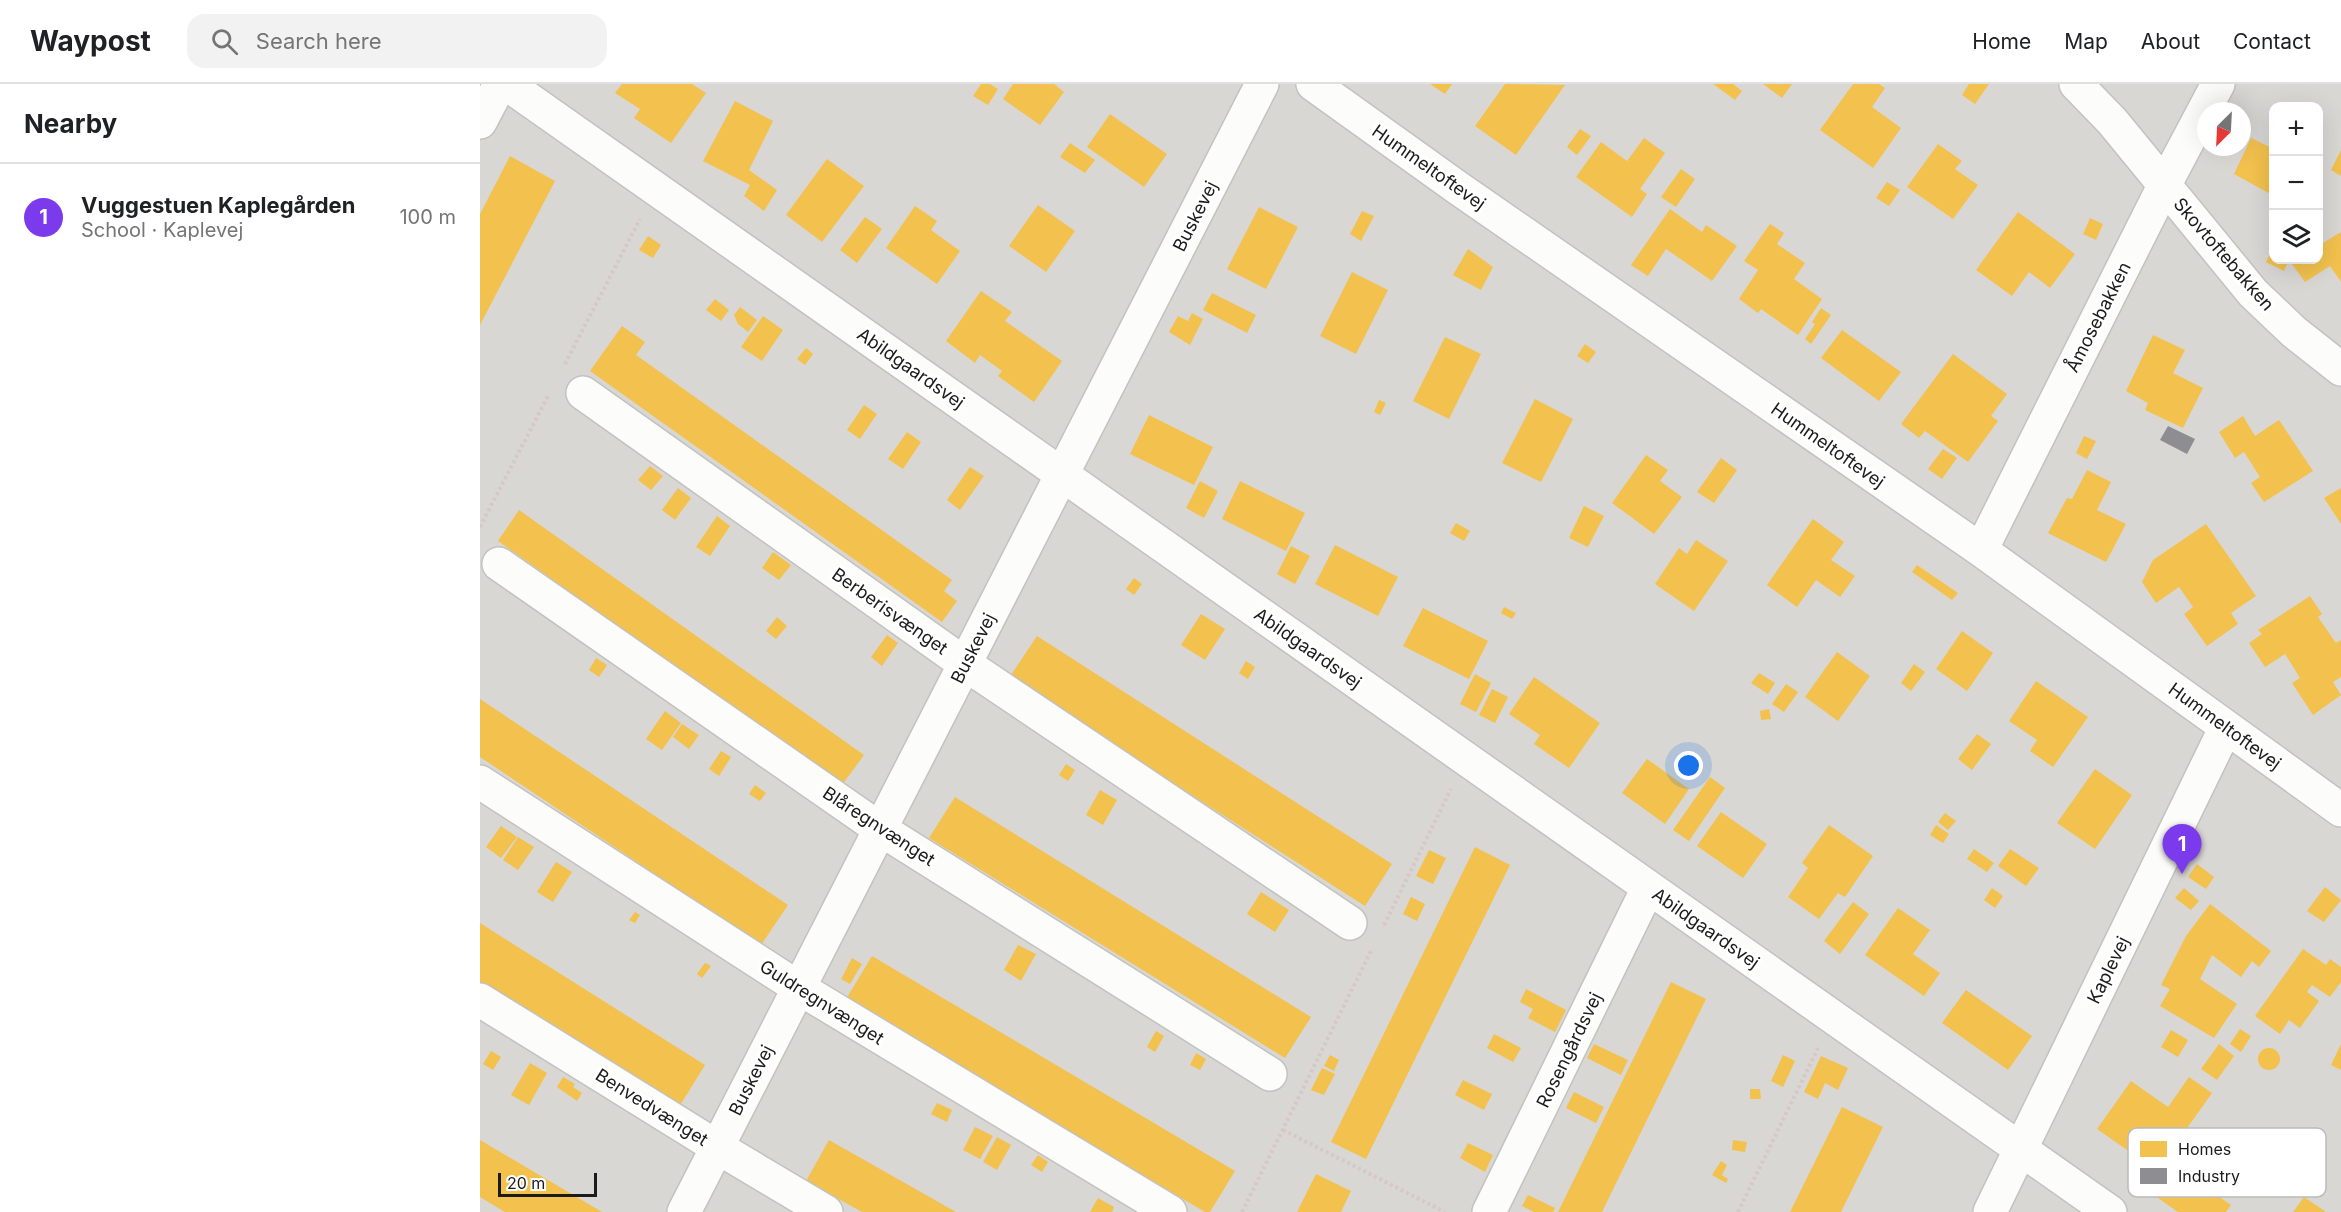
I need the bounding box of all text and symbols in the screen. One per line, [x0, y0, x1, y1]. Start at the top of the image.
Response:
search box [187, 14, 607, 68]
text: Waypost [30, 24, 151, 58]
icon: search [208, 25, 241, 58]
text: Search here [256, 28, 382, 54]
text: Home [1972, 29, 2031, 54]
text: Map [2064, 29, 2108, 54]
text: About [2141, 29, 2200, 54]
text: Contact [2233, 29, 2311, 54]
north arrow [2197, 102, 2251, 156]
map controls [2269, 102, 2323, 264]
button: + [2269, 102, 2323, 156]
text: Nearby [24, 108, 117, 139]
street label: Hummeltoftevej [1368, 120, 1490, 214]
button: − [2269, 156, 2323, 210]
street label: Buskevej [1168, 177, 1222, 255]
text: Vuggestuen Kaplegården [81, 192, 355, 218]
street label: Skovtoftebakken [2169, 193, 2279, 315]
text: 1 [39, 205, 48, 229]
text: 100 m [399, 205, 456, 229]
button: layers [2269, 210, 2323, 264]
text: School · Kaplevej [81, 218, 243, 242]
street label: Åmosebakken [2059, 258, 2135, 376]
street label: Abildgaardsvej [853, 323, 969, 413]
street label: Hummeltoftevej [1767, 398, 1889, 492]
street label: Berberisvænget [828, 563, 952, 659]
street label: Abildgaardsvej [1250, 603, 1366, 693]
street label: Buskevej [946, 609, 1000, 687]
street label: Hummeltoftevej [2165, 678, 2285, 774]
your location [1674, 751, 1703, 780]
street label: Blåregnvænget [819, 782, 939, 870]
pin: 1 [2162, 824, 2202, 874]
street label: Abildgaardsvej [1648, 883, 1764, 973]
street label: Kaplevej [2083, 933, 2133, 1007]
street label: Guldregnvænget [756, 955, 888, 1049]
street label: Rosengårdsvej [1532, 989, 1606, 1111]
street label: Buskevej [724, 1041, 778, 1119]
street label: Benvedvænget [592, 1064, 712, 1150]
legend [2128, 1128, 2326, 1197]
text: Homes [2178, 1139, 2231, 1159]
text: Industry [2178, 1166, 2240, 1186]
scale bar [498, 1170, 597, 1198]
text: 20 m [507, 1173, 545, 1193]

